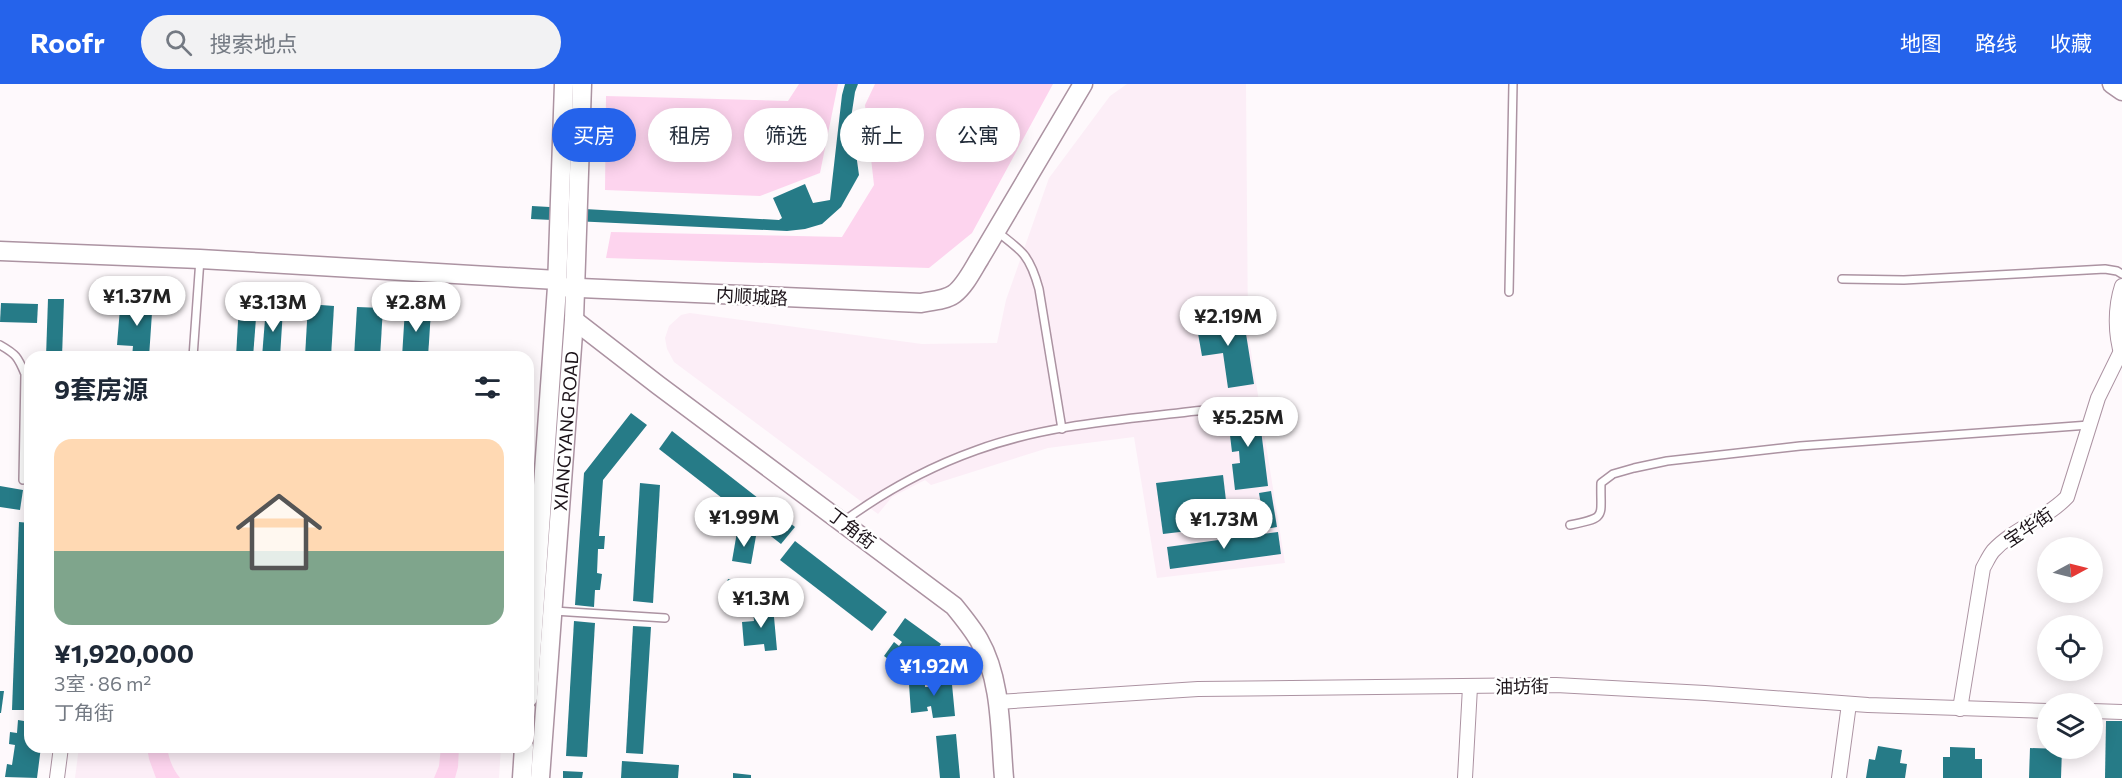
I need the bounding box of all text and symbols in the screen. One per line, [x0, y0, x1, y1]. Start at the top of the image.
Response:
search box [141, 15, 561, 69]
text: Roofr [30, 25, 105, 59]
icon: search [162, 26, 195, 59]
text: 搜索地点 [210, 30, 298, 57]
text: 地图 [1900, 30, 1942, 55]
text: 路线 [1975, 30, 2017, 55]
text: 收藏 [2050, 30, 2092, 55]
chip: 买房 [552, 108, 636, 162]
chip: 租房 [648, 108, 732, 162]
chip: 筛选 [744, 108, 828, 162]
chip: 新上 [840, 108, 924, 162]
chip: 公寓 [936, 108, 1020, 162]
pin: ¥1.37M [88, 276, 186, 327]
pin: ¥3.13M [224, 282, 322, 333]
pin: ¥2.8M [374, 282, 458, 333]
text: ¥1.37M [103, 283, 171, 307]
street label: 内顺城路 [715, 283, 789, 309]
text: ¥3.13M [239, 289, 307, 313]
text: ¥2.8M [386, 289, 446, 313]
pin: ¥2.19M [1179, 296, 1277, 347]
text: ¥2.19M [1194, 303, 1262, 327]
street label: XIANGYANG ROAD [549, 350, 583, 512]
icon: filters [471, 371, 504, 404]
text: 9套房源 [54, 373, 148, 404]
pin: ¥5.25M [1199, 397, 1297, 448]
text: ¥5.25M [1212, 404, 1284, 428]
icon: home [225, 478, 333, 586]
pin: ¥1.99M [695, 497, 793, 548]
pin: ¥1.73M [1175, 499, 1273, 550]
street label: 丁角街 [824, 503, 880, 553]
street label: 宝华街 [1999, 503, 2057, 551]
text: ¥1.99M [709, 504, 779, 528]
text: ¥1.73M [1190, 506, 1258, 530]
north arrow [2037, 537, 2103, 603]
map controls [2037, 537, 2103, 759]
pin: ¥1.3M [719, 578, 803, 629]
text: ¥1.3M [732, 585, 790, 609]
button: locate [2037, 615, 2103, 681]
text: ¥1,920,000 [54, 637, 194, 668]
pin: ¥1.92M [885, 646, 983, 697]
text: ¥1.92M [899, 653, 969, 677]
text: 3室 · 86 m² [54, 671, 151, 695]
street label: 油坊街 [1495, 675, 1549, 697]
button: layers [2037, 693, 2103, 759]
text: 丁角街 [54, 700, 114, 724]

